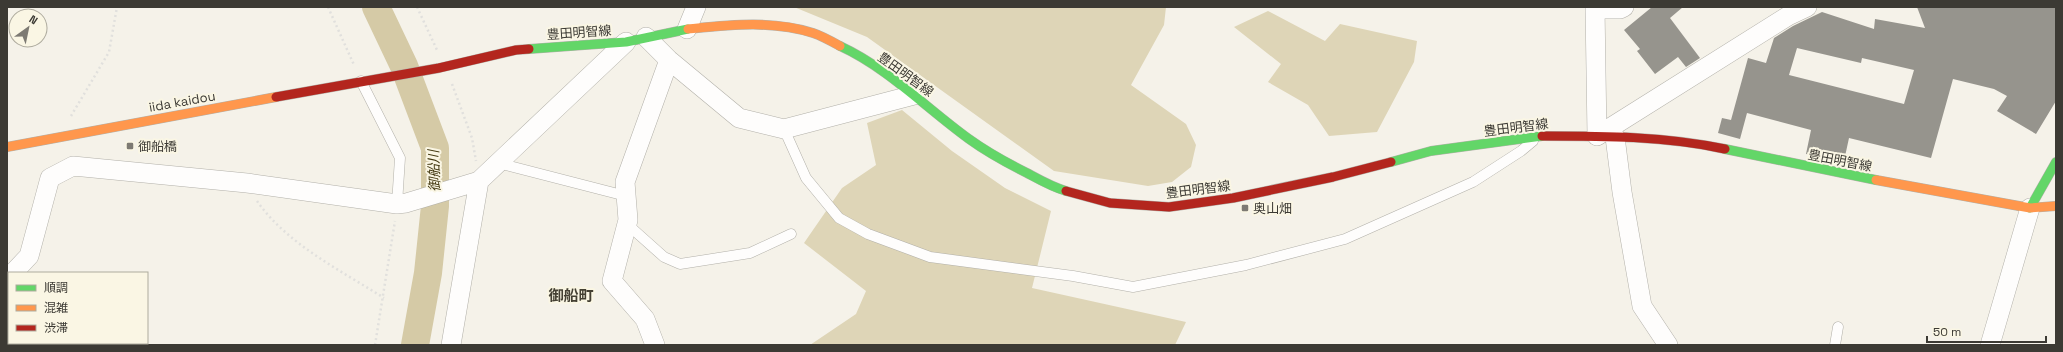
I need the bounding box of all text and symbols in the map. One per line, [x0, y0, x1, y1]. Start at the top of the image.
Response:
north arrow [8, 8, 48, 48]
text: N [27, 12, 40, 27]
street label: 豊田明智線 [546, 22, 612, 43]
street label: 豊田明智線 [874, 48, 937, 100]
street label: iida kaidou [147, 87, 217, 116]
street label: 豊田明智線 [1483, 115, 1549, 140]
place label: 御船橋 [138, 138, 177, 155]
marker: 御船橋 [125, 141, 135, 151]
street label: 豊田明智線 [1806, 146, 1873, 175]
water label: 御船川 [424, 148, 444, 192]
street label: 豊田明智線 [1165, 177, 1231, 202]
place label: 奥山畑 [1253, 200, 1292, 217]
marker: 奥山畑 [1240, 203, 1250, 213]
legend [8, 272, 148, 344]
text: 順調 [44, 280, 68, 296]
district label: 御船町 [548, 286, 594, 305]
text: 混雑 [44, 300, 68, 316]
scale bar [1927, 318, 2046, 344]
text: 渋滞 [44, 320, 68, 336]
text: 50 m [1933, 324, 1961, 340]

